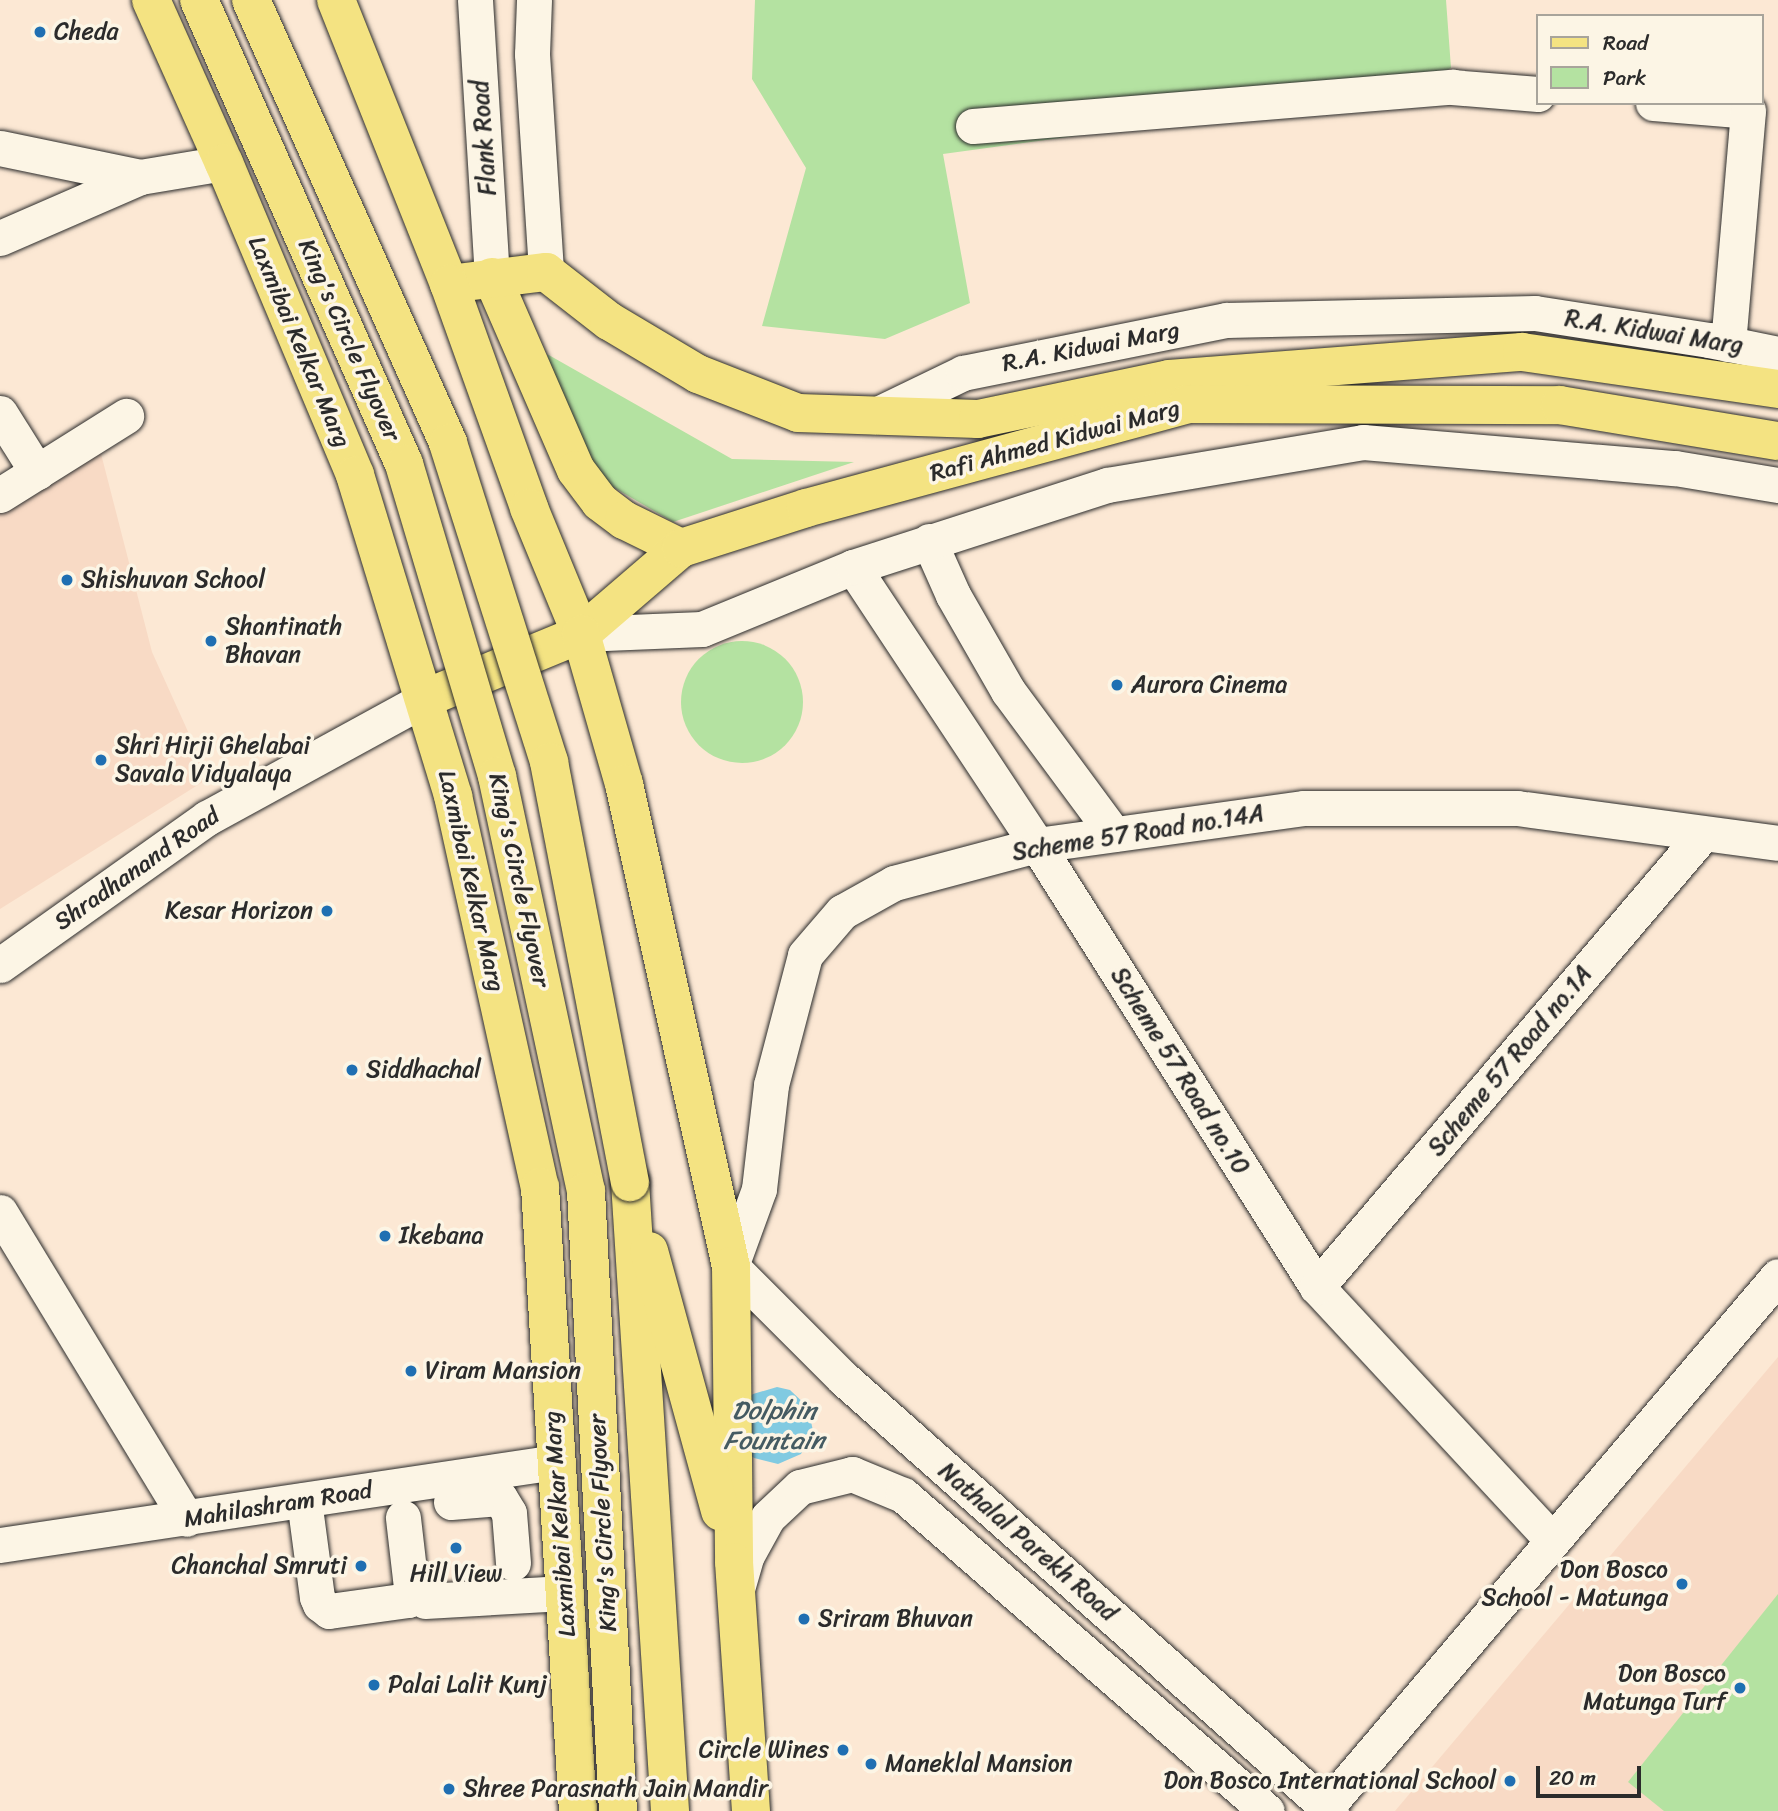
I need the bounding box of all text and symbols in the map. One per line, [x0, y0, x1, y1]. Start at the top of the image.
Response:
legend [1536, 14, 1764, 105]
place label: Cheda [54, 18, 119, 46]
marker: Cheda [32, 24, 48, 40]
text: Road [1603, 24, 1648, 62]
text: Park [1603, 59, 1646, 97]
street label: Flank Road [466, 79, 502, 197]
street label: Laxmibai Kelkar Marg [242, 232, 356, 452]
street label: King's Circle Flyover [291, 235, 407, 445]
street label: R.A. Kidwai Marg [1563, 304, 1745, 360]
street label: R.A. Kidwai Marg [1000, 316, 1182, 378]
street label: Rafi Ahmed Kidwai Marg [927, 394, 1183, 488]
place label: Shishuvan School [81, 566, 265, 594]
marker: Shishuvan School [59, 572, 75, 588]
place label: Shantinath Bhavan [225, 613, 342, 669]
marker: Shantinath Bhavan [203, 633, 219, 649]
place label: Aurora Cinema [1131, 671, 1287, 699]
marker: Aurora Cinema [1109, 677, 1125, 693]
place label: Shri Hirji Ghelabai Savala Vidyalaya [115, 732, 310, 788]
marker: Shri Hirji Ghelabai Savala Vidyalaya [93, 752, 109, 768]
street label: Laxmibai Kelkar Marg [432, 767, 510, 995]
street label: King's Circle Flyover [482, 770, 556, 990]
street label: Scheme 57 Road no.14A [1010, 799, 1266, 867]
street label: Shradhanand Road [49, 801, 225, 937]
place label: Kesar Horizon [165, 897, 313, 925]
marker: Kesar Horizon [319, 903, 335, 919]
street label: Scheme 57 Road no.1A [1422, 960, 1598, 1162]
street label: Scheme 57 Road no.10 [1104, 962, 1256, 1180]
place label: Siddhachal [366, 1056, 481, 1084]
marker: Siddhachal [344, 1062, 360, 1078]
place label: Ikebana [399, 1222, 484, 1250]
marker: Ikebana [377, 1228, 393, 1244]
place label: Viram Mansion [425, 1357, 580, 1385]
marker: Viram Mansion [403, 1363, 419, 1379]
water label: Dolphin Fountain [723, 1395, 825, 1456]
street label: Laxmibai Kelkar Marg [538, 1410, 582, 1638]
street label: King's Circle Flyover [583, 1413, 623, 1633]
street label: Nathalal Parekh Road [933, 1456, 1123, 1628]
street label: Mahilashram Road [182, 1476, 374, 1534]
marker: Hill View [448, 1540, 464, 1556]
place label: Chanchal Smruti [172, 1552, 347, 1580]
place label: Don Bosco School - Matunga [1481, 1556, 1668, 1612]
marker: Chanchal Smruti [353, 1558, 369, 1574]
place label: Hill View [409, 1560, 503, 1588]
marker: Don Bosco School - Matunga [1674, 1576, 1690, 1592]
place label: Sriram Bhuvan [818, 1605, 973, 1633]
marker: Sriram Bhuvan [796, 1611, 812, 1627]
place label: Don Bosco Matunga Turf [1583, 1660, 1726, 1716]
place label: Palai Lalit Kunj [388, 1671, 548, 1699]
marker: Palai Lalit Kunj [366, 1677, 382, 1693]
marker: Don Bosco Matunga Turf [1732, 1680, 1748, 1696]
place label: Circle Wines [699, 1736, 829, 1764]
marker: Circle Wines [835, 1742, 851, 1758]
place label: Maneklal Mansion [885, 1750, 1074, 1778]
scale bar [1540, 1752, 1645, 1796]
marker: Maneklal Mansion [863, 1756, 879, 1772]
text: 20 m [1549, 1759, 1596, 1797]
place label: Don Bosco International School [1163, 1767, 1496, 1795]
marker: Don Bosco International School [1502, 1773, 1518, 1789]
place label: Shree Parasnath Jain Mandir [463, 1775, 768, 1803]
marker: Shree Parasnath Jain Mandir [441, 1781, 457, 1797]

